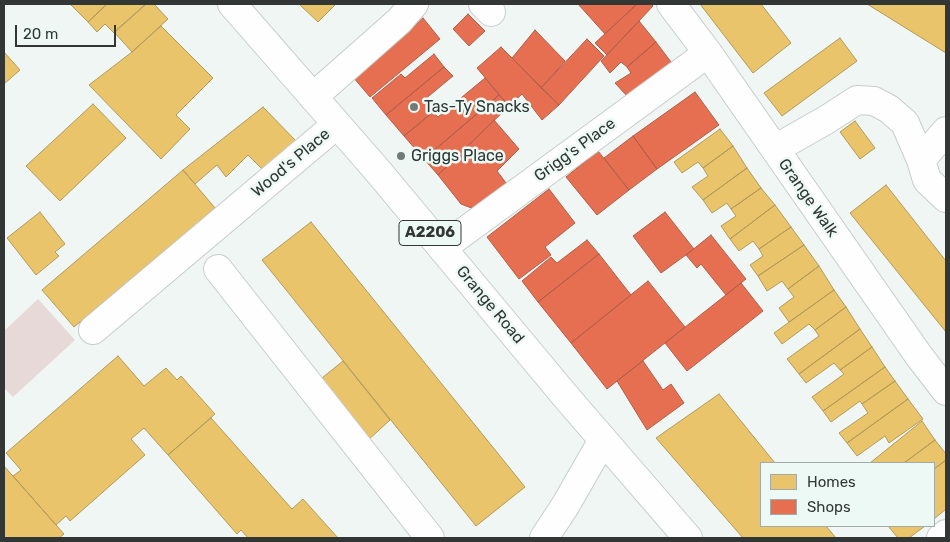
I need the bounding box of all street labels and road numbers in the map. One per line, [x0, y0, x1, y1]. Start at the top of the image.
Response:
street label: Grigg's Place [531, 114, 619, 186]
street label: Wood's Place [248, 125, 334, 201]
street label: Grange Walk [774, 155, 842, 241]
road number: A2206 [399, 220, 461, 246]
street label: Grange Road [452, 262, 528, 348]

